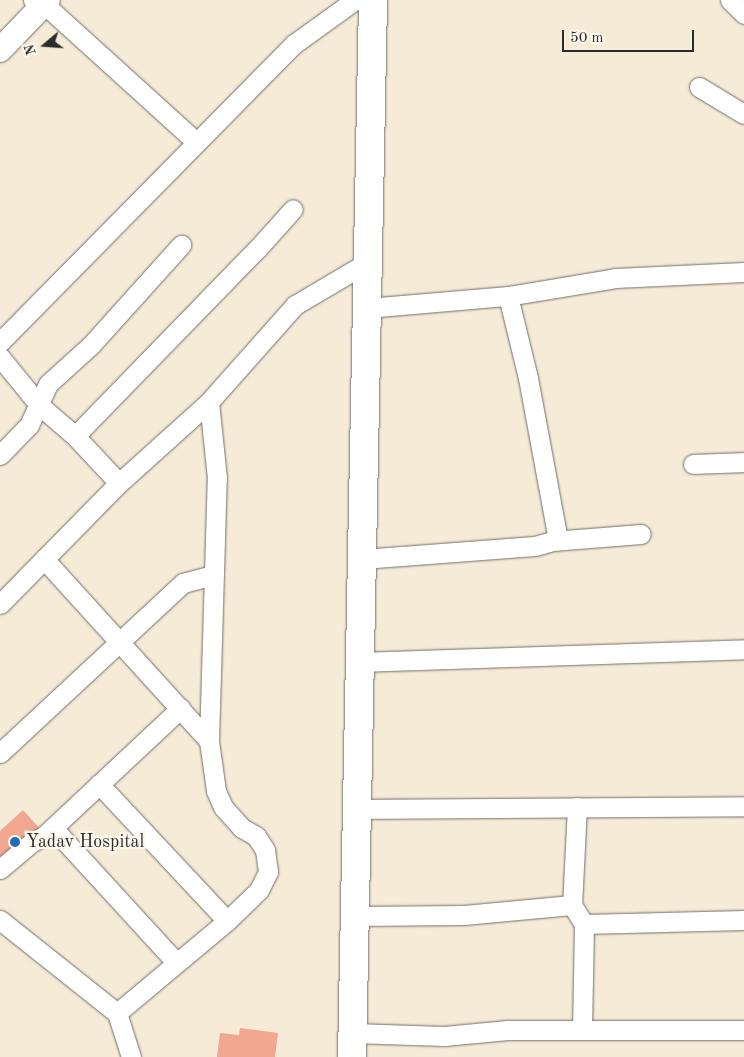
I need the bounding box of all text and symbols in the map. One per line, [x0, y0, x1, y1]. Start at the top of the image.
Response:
north arrow [20, 20, 70, 70]
scale bar [564, 20, 696, 52]
text: 50 m [570, 31, 604, 46]
text: N [22, 42, 39, 57]
place label: Yadav Hospital [26, 831, 144, 853]
marker: Yadav Hospital [8, 835, 22, 849]

